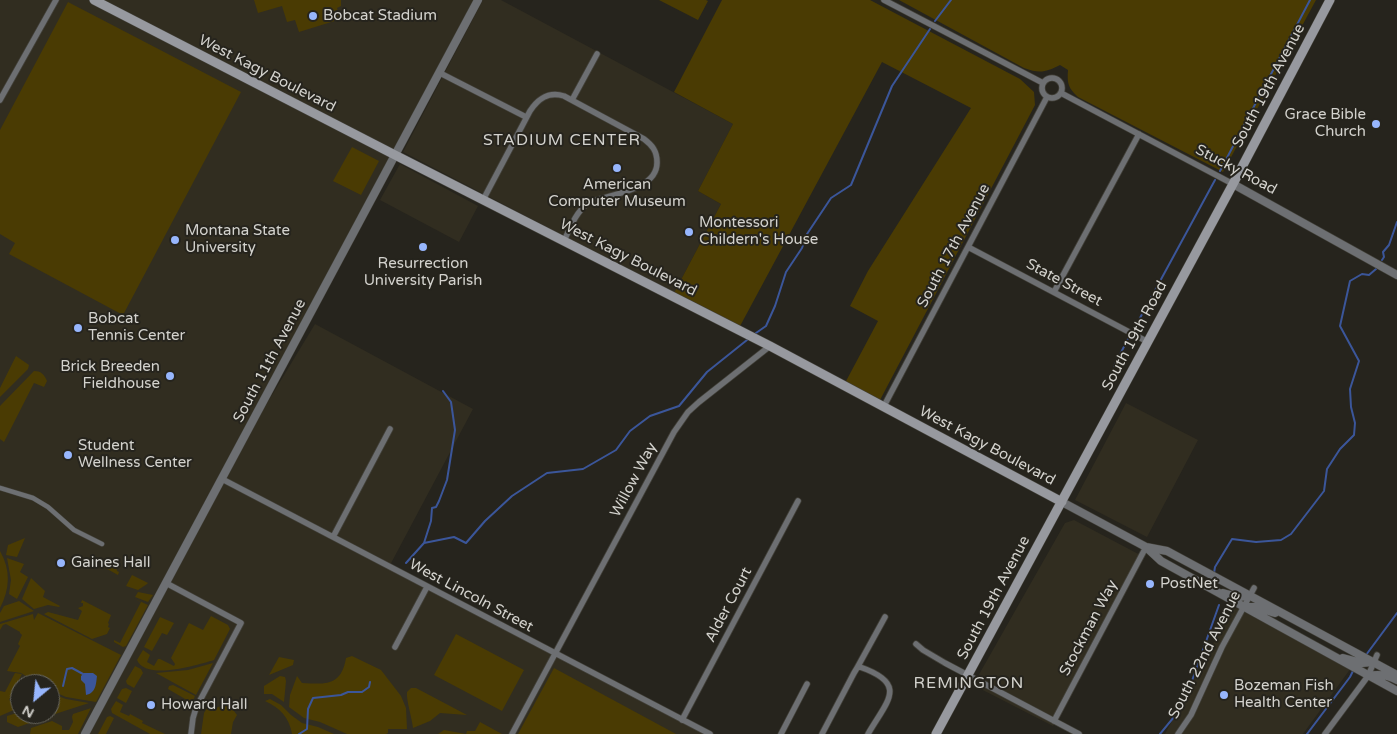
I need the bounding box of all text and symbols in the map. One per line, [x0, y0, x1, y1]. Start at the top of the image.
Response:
place label: Bobcat Stadium [323, 7, 437, 25]
marker: Bobcat Stadium [307, 10, 319, 22]
street label: South 19th Avenue [1229, 21, 1309, 151]
street label: West Kagy Boulevard [195, 32, 339, 116]
place label: Grace Bible Church [1284, 106, 1366, 141]
marker: Grace Bible Church [1370, 118, 1382, 130]
district label: STADIUM CENTER [481, 131, 643, 151]
street label: Stucky Road [1192, 141, 1280, 199]
marker: American Computer Museum [611, 162, 623, 174]
place label: American Computer Museum [548, 176, 686, 211]
street label: South 17th Avenue [914, 181, 994, 311]
place label: Montessori Childern's House [699, 214, 818, 249]
street label: West Kagy Boulevard [556, 216, 700, 300]
place label: Montana State University [185, 222, 290, 257]
marker: Montessori Childern's House [683, 226, 695, 238]
marker: Montana State University [169, 234, 181, 246]
marker: Resurrection University Parish [417, 241, 429, 253]
place label: Resurrection University Parish [364, 255, 482, 290]
street label: State Street [1023, 255, 1105, 311]
street label: South 19th Road [1099, 278, 1171, 394]
street label: South 11th Avenue [230, 296, 310, 426]
place label: Bobcat Tennis Center [88, 310, 185, 345]
marker: Bobcat Tennis Center [72, 322, 84, 334]
place label: Brick Breeden Fieldhouse [60, 358, 160, 393]
marker: Brick Breeden Fieldhouse [164, 370, 176, 382]
street label: West Kagy Boulevard [916, 402, 1058, 490]
place label: Student Wellness Center [78, 437, 192, 472]
street label: Willow Way [607, 440, 661, 520]
marker: Student Wellness Center [62, 449, 74, 461]
street label: South 19th Avenue [954, 533, 1034, 663]
place label: Gaines Hall [71, 554, 150, 572]
street label: West Lincoln Street [406, 556, 536, 636]
marker: Gaines Hall [55, 557, 67, 569]
street label: Alder Court [702, 564, 756, 646]
place label: PostNet [1160, 575, 1218, 593]
street label: Stockman Way [1056, 577, 1122, 679]
marker: PostNet [1144, 578, 1156, 590]
street label: South 22nd Avenue [1165, 588, 1245, 722]
north arrow [10, 674, 60, 724]
district label: REMINGTON [912, 674, 1026, 694]
place label: Bozeman Fish Health Center [1234, 677, 1334, 712]
marker: Bozeman Fish Health Center [1218, 689, 1230, 701]
place label: Howard Hall [161, 696, 247, 714]
marker: Howard Hall [145, 699, 157, 711]
text: N [19, 702, 37, 722]

